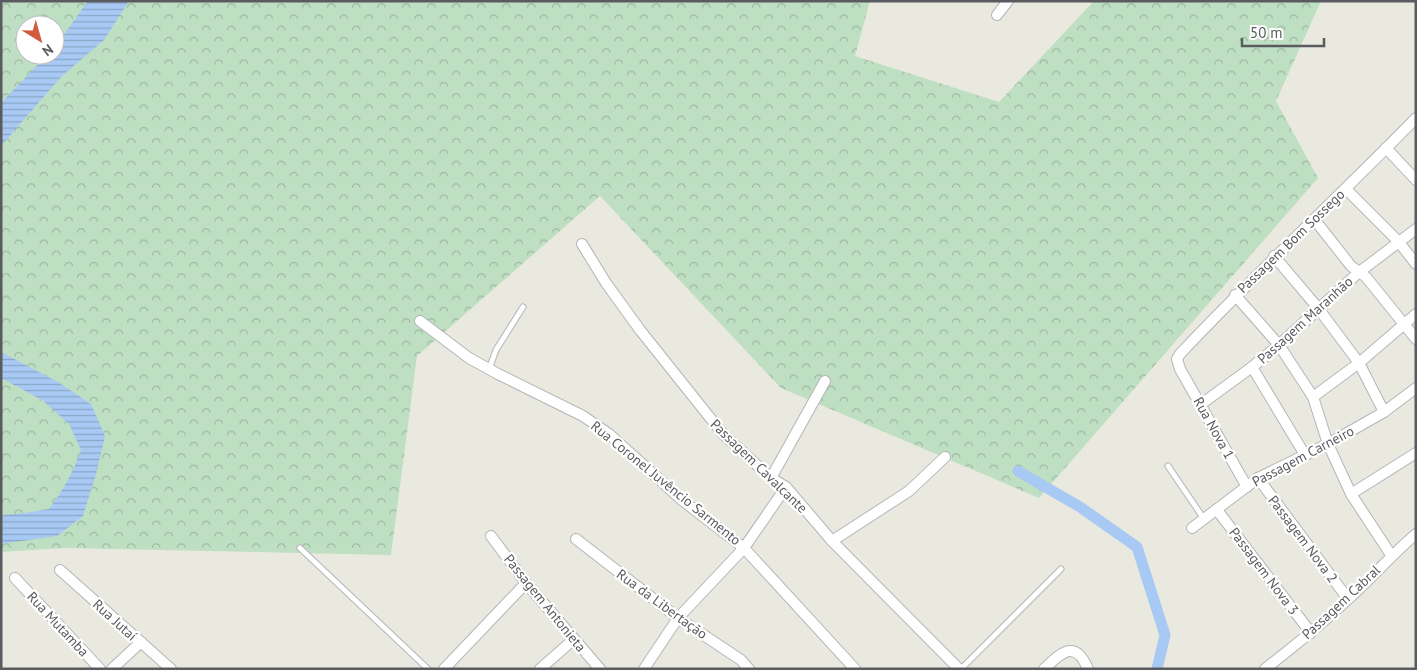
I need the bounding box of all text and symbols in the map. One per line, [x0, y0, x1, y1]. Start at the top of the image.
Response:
north arrow [15, 15, 65, 65]
scale bar [1242, 15, 1324, 47]
text: 50 m [1250, 23, 1283, 42]
text: N [39, 40, 57, 60]
street label: Passagem Bom Sossego [1234, 185, 1348, 297]
street label: Passagem Maranhão [1254, 272, 1356, 368]
street label: Rua Nova 1 [1190, 394, 1238, 462]
street label: Passagem Cavalcante [707, 415, 811, 517]
street label: Rua Coronel Juvêncio Sarmento [587, 417, 745, 549]
street label: Passagem Carneiro [1249, 422, 1357, 490]
street label: Passagem Nova 2 [1264, 492, 1342, 586]
street label: Passagem Nova 3 [1225, 524, 1303, 618]
street label: Passagem Antonieta [500, 551, 590, 656]
street label: Passagem Cabral [1298, 561, 1384, 643]
street label: Rua da Libertação [613, 565, 711, 643]
street label: Rua Mutamba [23, 588, 93, 660]
street label: Rua Jutaí [89, 595, 141, 645]

